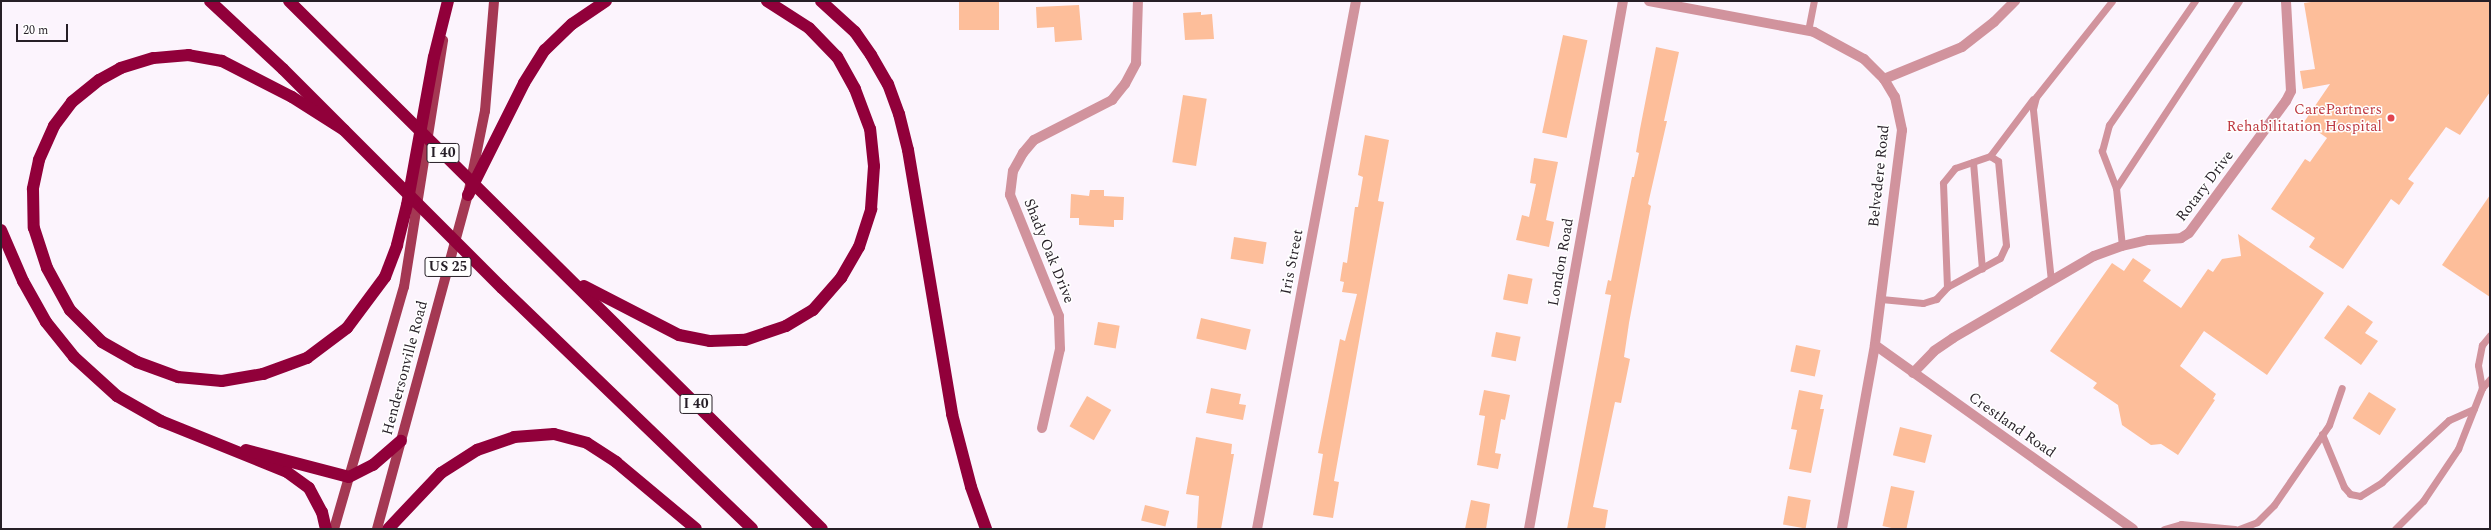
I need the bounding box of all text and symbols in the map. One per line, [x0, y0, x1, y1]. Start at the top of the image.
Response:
scale bar [18, 16, 70, 42]
text: 20 m [23, 21, 48, 40]
place label: CarePartners Rehabilitation Hospital [2227, 100, 2382, 135]
marker: CarePartners Rehabilitation Hospital [2385, 112, 2397, 124]
street label: Belvedere Road [1865, 124, 1893, 228]
road number: I 40 [426, 141, 460, 165]
street label: Rotary Drive [2172, 147, 2238, 225]
street label: Shady Oak Drive [1020, 196, 1078, 306]
street label: London Road [1544, 217, 1578, 307]
street label: Iris Street [1277, 228, 1307, 296]
road number: US 25 [424, 255, 472, 279]
street label: Hendersonville Road [378, 299, 432, 437]
street label: Crestland Road [1965, 388, 2059, 462]
road number: I 40 [679, 392, 713, 416]

